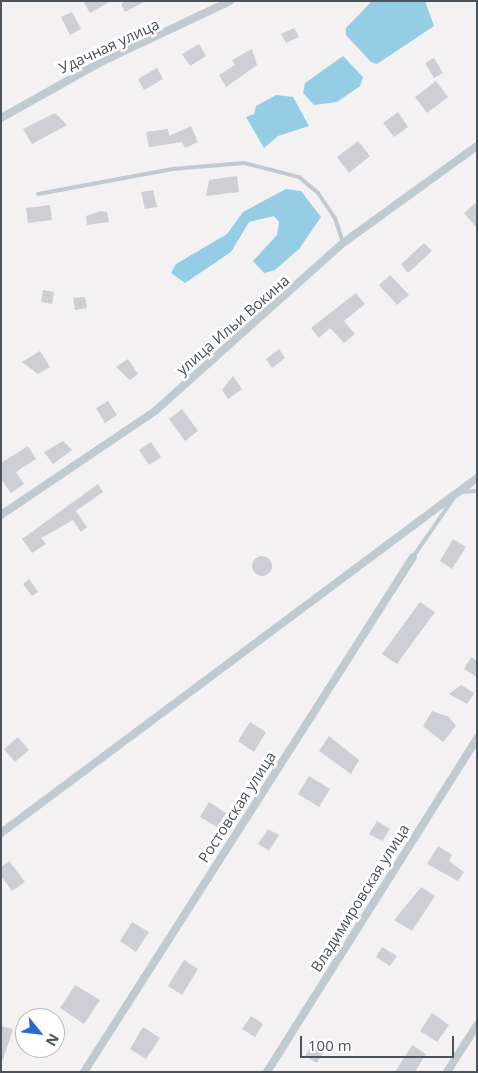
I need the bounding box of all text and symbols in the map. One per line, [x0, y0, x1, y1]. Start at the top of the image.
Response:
street label: Удачная улица [56, 15, 162, 77]
street label: улица Ильи Вокина [173, 271, 293, 379]
street label: Ростовская улица [194, 748, 280, 866]
street label: Владимировская улица [307, 821, 413, 975]
north arrow [15, 1008, 65, 1058]
scale bar [303, 1026, 457, 1058]
text: N [42, 1030, 64, 1050]
text: 100 m [308, 1035, 352, 1055]

